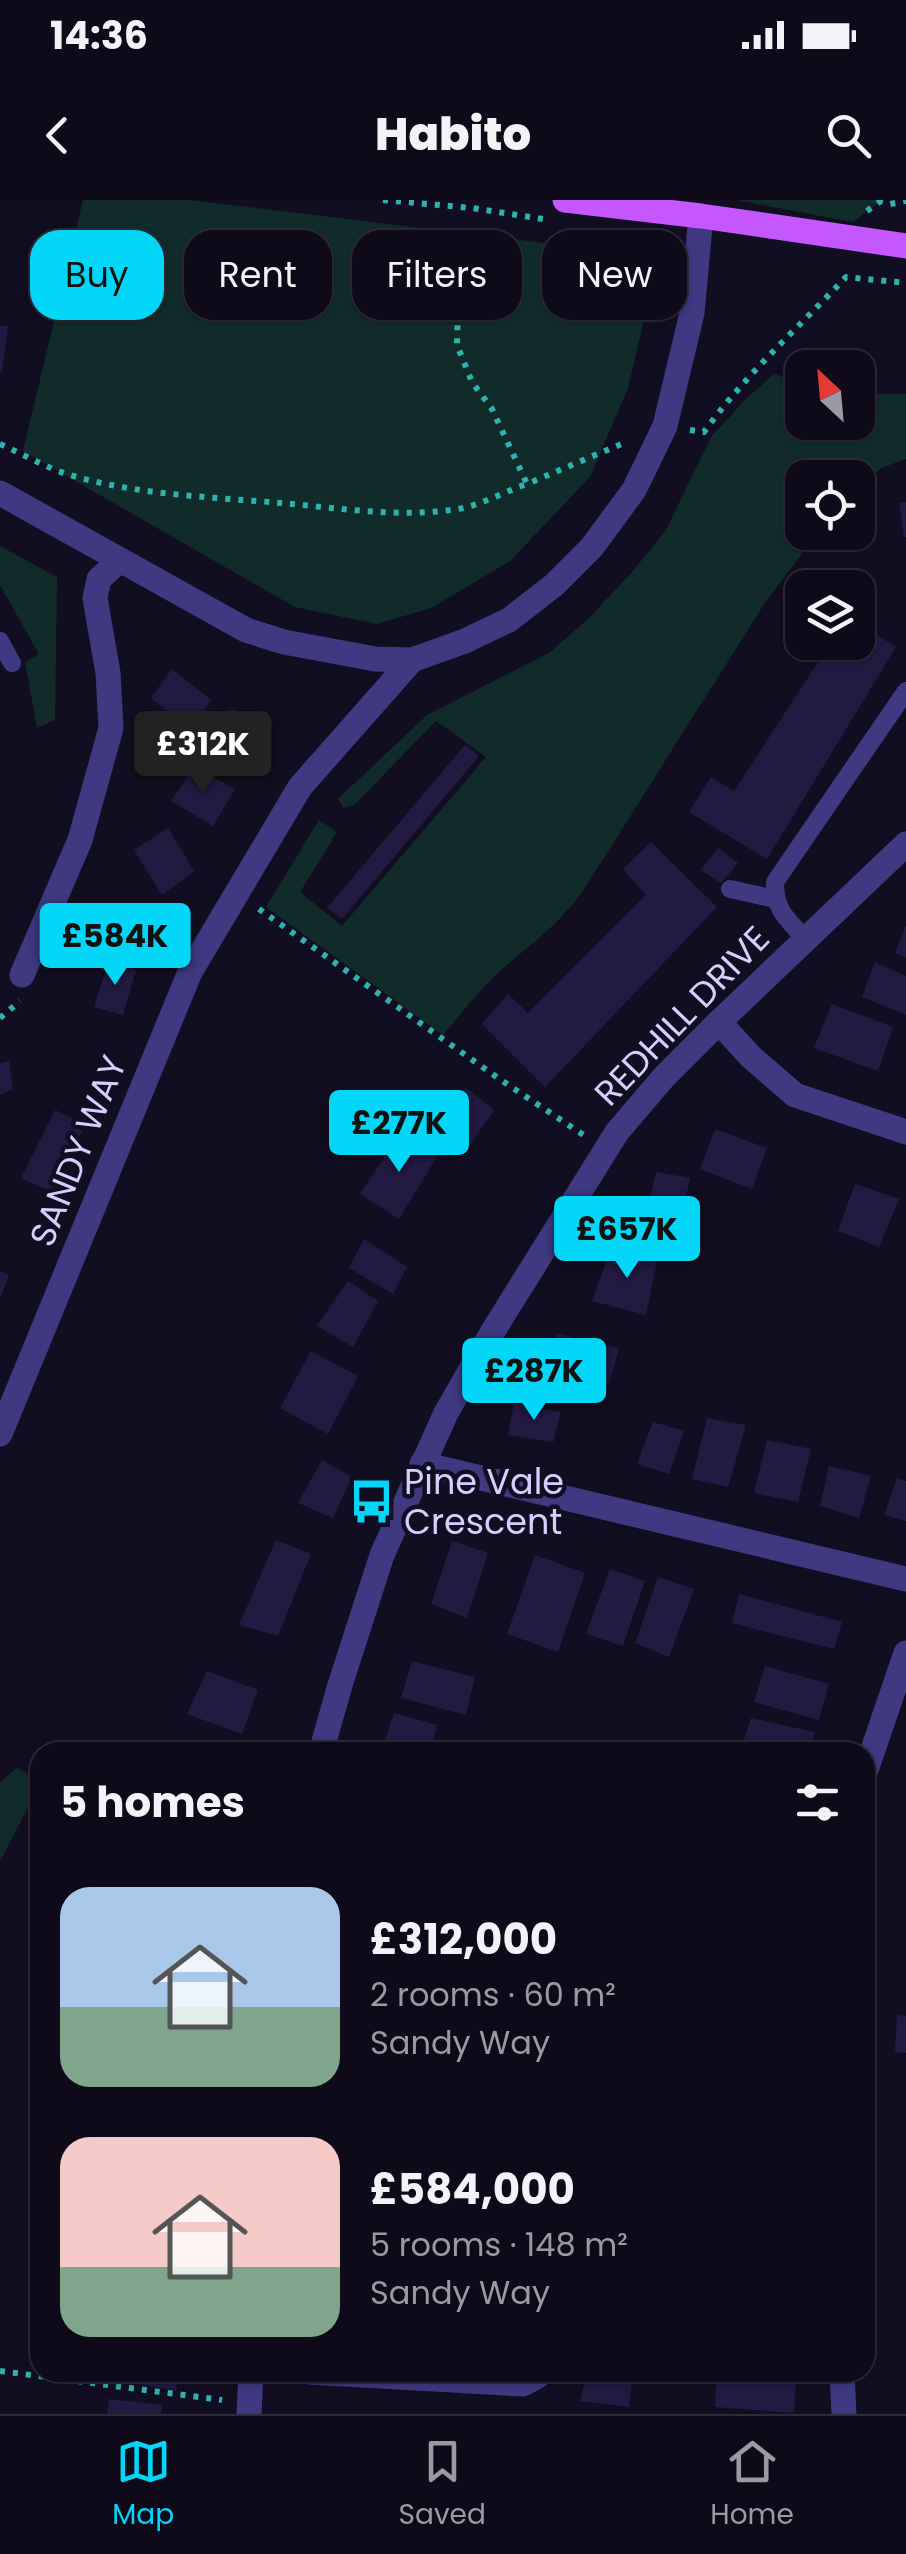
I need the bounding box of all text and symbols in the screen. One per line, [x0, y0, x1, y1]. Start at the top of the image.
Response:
text: 14:36 [50, 9, 148, 62]
text: Habito [375, 103, 531, 166]
icon: back [30, 108, 85, 163]
icon: search [821, 108, 876, 163]
chip: Buy [30, 230, 164, 320]
chip: Rent [184, 230, 332, 320]
chip: Filters [352, 230, 522, 320]
chip: New [542, 230, 687, 320]
north arrow [785, 350, 875, 440]
map controls [785, 350, 875, 660]
button: locate [785, 460, 875, 550]
button: layers [785, 570, 875, 660]
pin: £312K [133, 711, 273, 796]
text: £312K [156, 721, 250, 766]
pin: £584K [45, 903, 185, 988]
text: £584K [62, 913, 168, 958]
street label: REDHILL DRIVE [583, 915, 780, 1116]
street label: SANDY WAY [17, 1048, 138, 1253]
pin: £277K [329, 1090, 469, 1175]
text: £277K [351, 1100, 447, 1145]
pin: £657K [557, 1196, 697, 1281]
text: £657K [576, 1206, 678, 1251]
pin: £287K [464, 1338, 604, 1423]
text: £287K [484, 1348, 584, 1393]
place label: Pine Vale Crescent [404, 1457, 564, 1546]
bus stop icon: Pine Vale Crescent [347, 1478, 395, 1526]
text: 5 homes [60, 1773, 245, 1832]
icon: filters [790, 1775, 845, 1830]
text: £312,000 [370, 1910, 557, 1969]
icon: home [140, 1927, 260, 2047]
text: 2 rooms · 60 m² [370, 1972, 616, 2017]
text: Sandy Way [370, 2020, 550, 2065]
text: £584,000 [370, 2160, 575, 2219]
icon: home [140, 2177, 260, 2297]
text: 5 rooms · 148 m² [370, 2222, 628, 2267]
text: Sandy Way [370, 2270, 550, 2315]
tab: Map [112, 2434, 174, 2536]
tab: Saved [399, 2434, 486, 2536]
tab: Home [710, 2434, 794, 2536]

